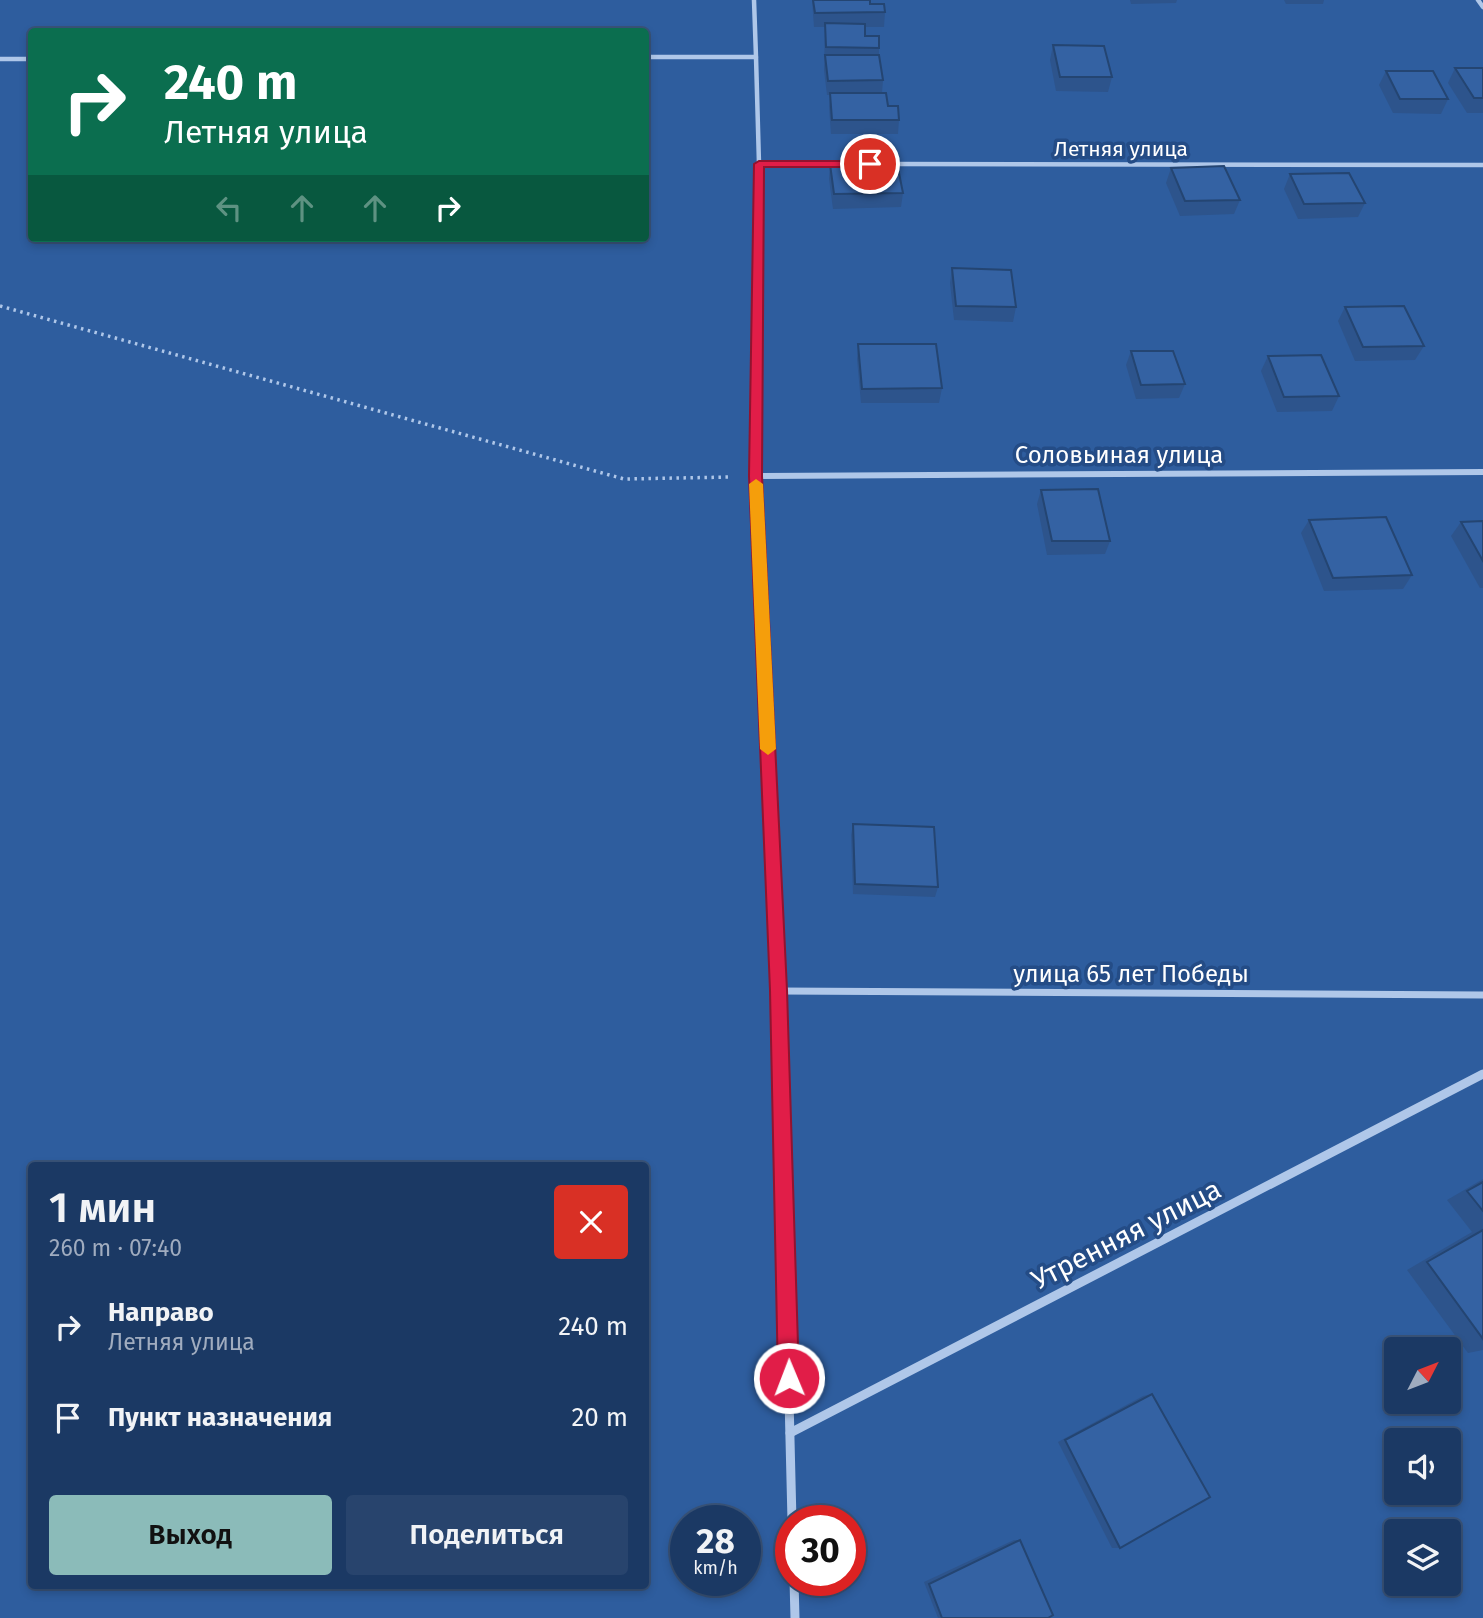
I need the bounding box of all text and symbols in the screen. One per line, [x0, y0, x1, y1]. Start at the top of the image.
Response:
text: 240 m [164, 53, 297, 112]
icon: right [49, 56, 140, 147]
text: Летняя улица [164, 113, 368, 151]
pin [840, 134, 900, 194]
street label: Летняя улица [1054, 136, 1188, 162]
icon: arrive [851, 145, 889, 183]
icon: left [210, 189, 248, 227]
icon: ahead [283, 189, 321, 227]
icon: ahead [356, 189, 394, 227]
icon: right [429, 189, 467, 227]
street label: Соловьиная улица [1015, 441, 1223, 469]
street label: улица 65 лет Победы [1013, 960, 1249, 988]
street label: Утренняя улица [1026, 1172, 1227, 1296]
text: 1 мин [49, 1183, 156, 1233]
button: close [554, 1185, 628, 1259]
text: 260 m · 07:40 [49, 1234, 182, 1262]
text: Направо [108, 1297, 214, 1328]
icon: right [49, 1308, 87, 1346]
text: 240 m [558, 1311, 628, 1342]
text: Летняя улица [108, 1328, 255, 1356]
north arrow [1384, 1337, 1461, 1414]
map controls [1384, 1337, 1461, 1596]
position arrow [752, 1341, 826, 1415]
icon: arrive [49, 1399, 87, 1437]
text: Пункт назначения [108, 1402, 332, 1433]
text: 20 m [571, 1402, 628, 1433]
button: sound [1384, 1428, 1461, 1505]
button: Выход [49, 1495, 332, 1575]
button: Поделиться [346, 1495, 628, 1575]
speed limit sign: 30 [775, 1505, 866, 1596]
button: layers [1384, 1519, 1461, 1596]
text: 28 [696, 1520, 735, 1562]
text: km/h [693, 1557, 738, 1579]

